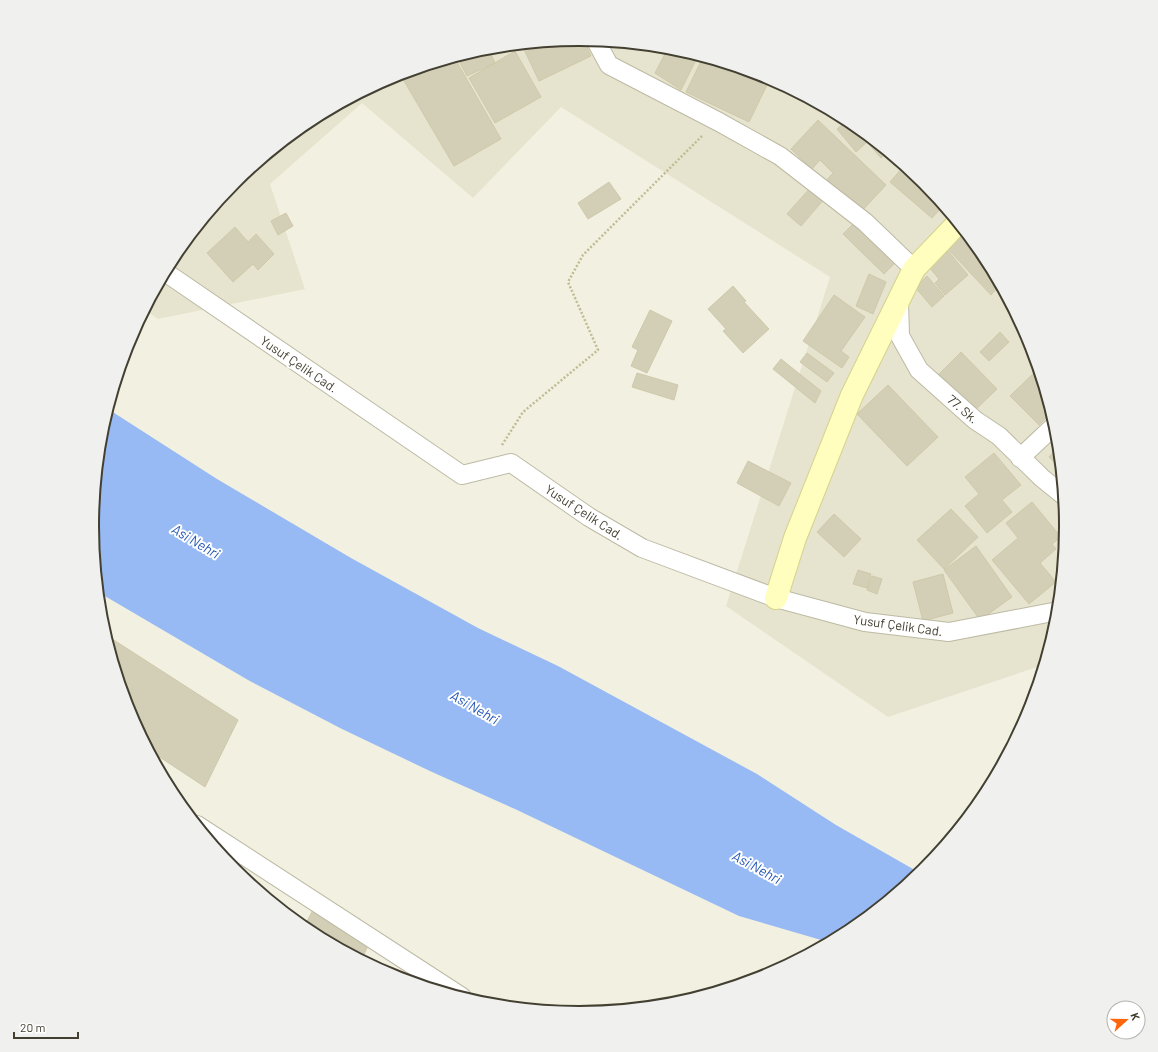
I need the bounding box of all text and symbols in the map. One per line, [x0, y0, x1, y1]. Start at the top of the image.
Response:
street label: Yusuf Çelik Cad. [257, 332, 341, 396]
street label: 77. Sk. [944, 391, 982, 427]
street label: Yusuf Çelik Cad. [542, 481, 626, 543]
water label: Asi Nehri [169, 520, 224, 562]
street label: Yusuf Çelik Cad. [852, 611, 944, 639]
water label: Asi Nehri [448, 686, 503, 728]
water label: Asi Nehri [730, 847, 785, 888]
north arrow [1106, 1000, 1146, 1040]
text: K [1128, 1011, 1143, 1022]
scale bar [14, 1014, 78, 1040]
text: 20 m [20, 1020, 46, 1034]

